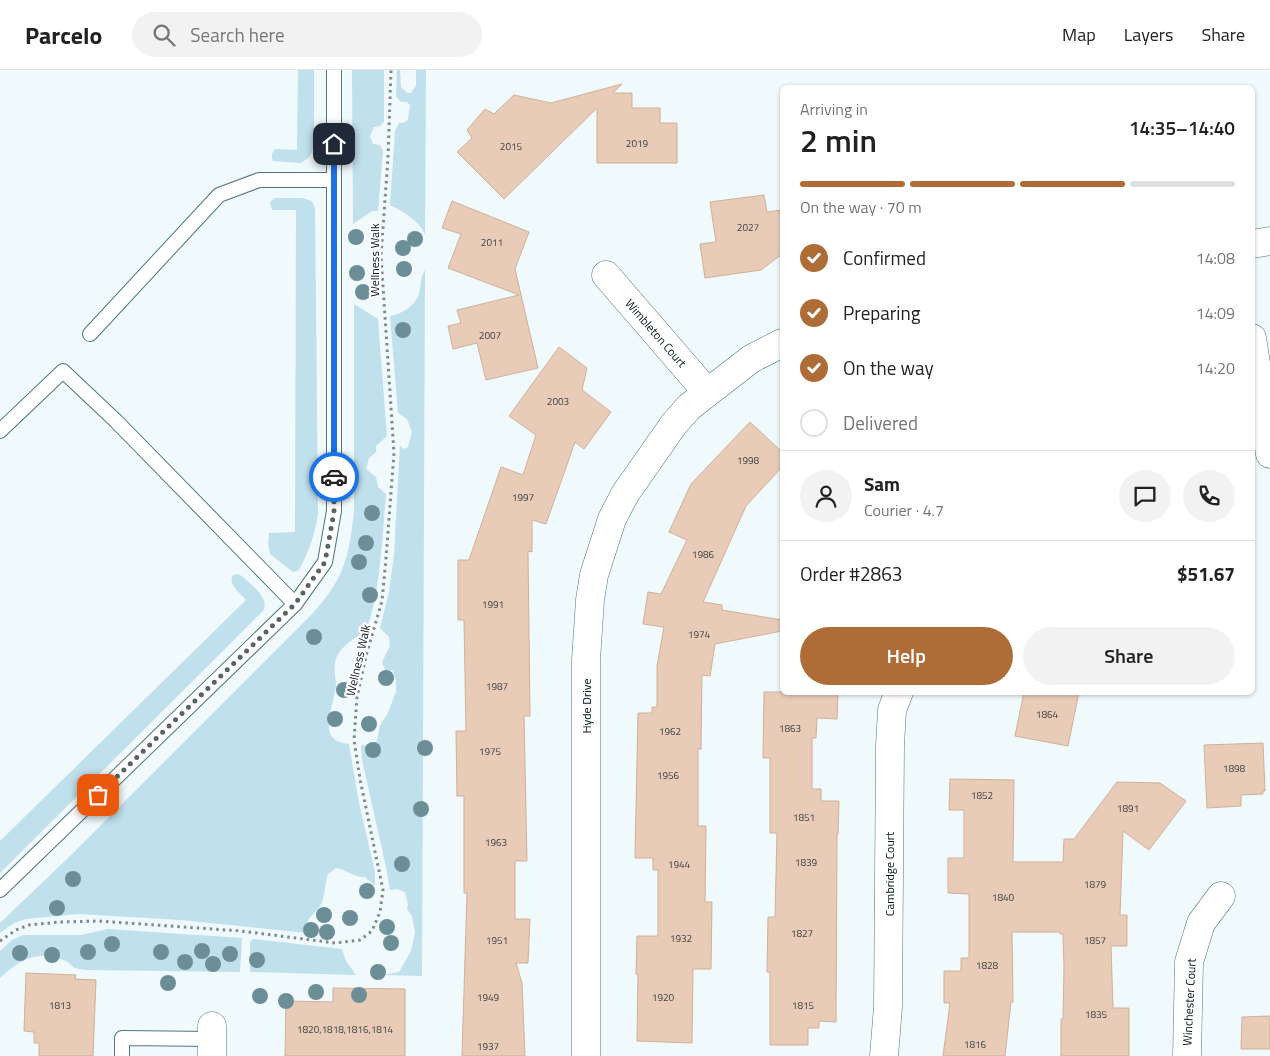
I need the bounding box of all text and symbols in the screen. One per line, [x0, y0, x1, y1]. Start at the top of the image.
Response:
search box [132, 12, 482, 57]
text: Parcelo [25, 17, 102, 53]
text: Search here [190, 20, 285, 49]
icon: search [150, 21, 178, 49]
text: Map [1062, 21, 1096, 48]
text: Layers [1124, 21, 1173, 48]
text: Share [1201, 21, 1245, 48]
text: Arriving in [800, 97, 868, 121]
text: 14:35–14:40 [1129, 113, 1235, 142]
text: 2 min [800, 116, 877, 164]
pin [313, 123, 355, 165]
icon: home [320, 130, 348, 158]
house number: 2019 [626, 136, 649, 151]
house number: 2015 [500, 139, 523, 154]
text: On the way · 70 m [800, 195, 922, 219]
house number: 2027 [737, 220, 759, 235]
street label: Wellness Walk [365, 223, 384, 297]
house number: 2011 [481, 235, 503, 250]
text: Confirmed [843, 243, 926, 272]
icon: check [800, 244, 828, 272]
text: 14:08 [1196, 246, 1235, 270]
street label: Wimbleton Court [621, 294, 692, 372]
text: Preparing [843, 298, 920, 327]
icon: check [800, 299, 828, 327]
text: 14:09 [1196, 301, 1235, 325]
house number: 2007 [479, 328, 501, 343]
text: On the way [843, 353, 934, 382]
icon: check [800, 354, 828, 382]
text: 14:20 [1196, 356, 1235, 380]
house number: 2003 [547, 394, 569, 409]
text: Delivered [843, 408, 918, 437]
courier [309, 452, 359, 502]
house number: 1998 [737, 453, 760, 468]
icon: car [320, 463, 348, 491]
text: Sam [864, 469, 900, 498]
button: person [800, 470, 852, 522]
button: chat [1119, 470, 1171, 522]
button: phone [1183, 470, 1235, 522]
house number: 1997 [512, 490, 534, 505]
text: Courier · 4.7 [864, 498, 944, 522]
house number: 1986 [692, 547, 715, 562]
text: Order #2863 [800, 559, 902, 588]
text: $51.67 [1177, 559, 1235, 588]
house number: 1991 [482, 597, 504, 612]
street label: Wellness Walk [340, 622, 376, 698]
house number: 1974 [688, 627, 711, 642]
button: Help [800, 627, 1013, 685]
button: Share [1023, 627, 1235, 685]
street label: Hyde Drive [577, 678, 596, 734]
house number: 1987 [486, 679, 508, 694]
house number: 1864 [1036, 707, 1059, 722]
house number: 1863 [779, 721, 801, 736]
house number: 1962 [659, 724, 681, 739]
house number: 1975 [479, 744, 502, 759]
house number: 1898 [1223, 761, 1246, 776]
house number: 1956 [657, 768, 680, 783]
pin [77, 774, 119, 816]
icon: bag [84, 781, 112, 809]
house number: 1852 [971, 788, 993, 803]
house number: 1891 [1117, 801, 1139, 816]
house number: 1851 [793, 810, 815, 825]
street label: Cambridge Court [880, 831, 899, 916]
house number: 1963 [485, 835, 507, 850]
house number: 1839 [795, 855, 818, 870]
house number: 1944 [668, 857, 691, 872]
house number: 1879 [1084, 877, 1107, 892]
house number: 1840 [992, 890, 1015, 905]
house number: 1827 [791, 926, 813, 941]
house number: 1932 [670, 931, 692, 946]
house number: 1951 [486, 933, 508, 948]
house number: 1857 [1084, 933, 1106, 948]
street label: Winchester Court [1177, 957, 1201, 1046]
house number: 1828 [976, 958, 999, 973]
house number: 1949 [477, 990, 500, 1005]
house number: 1920 [652, 990, 675, 1005]
house number: 1813 [49, 998, 71, 1013]
house number: 1815 [792, 998, 815, 1013]
house number: 1835 [1085, 1007, 1108, 1022]
house number: 1820,1818,1816,1814 [297, 1022, 394, 1037]
house number: 1816 [964, 1037, 987, 1052]
house number: 1937 [477, 1039, 499, 1054]

